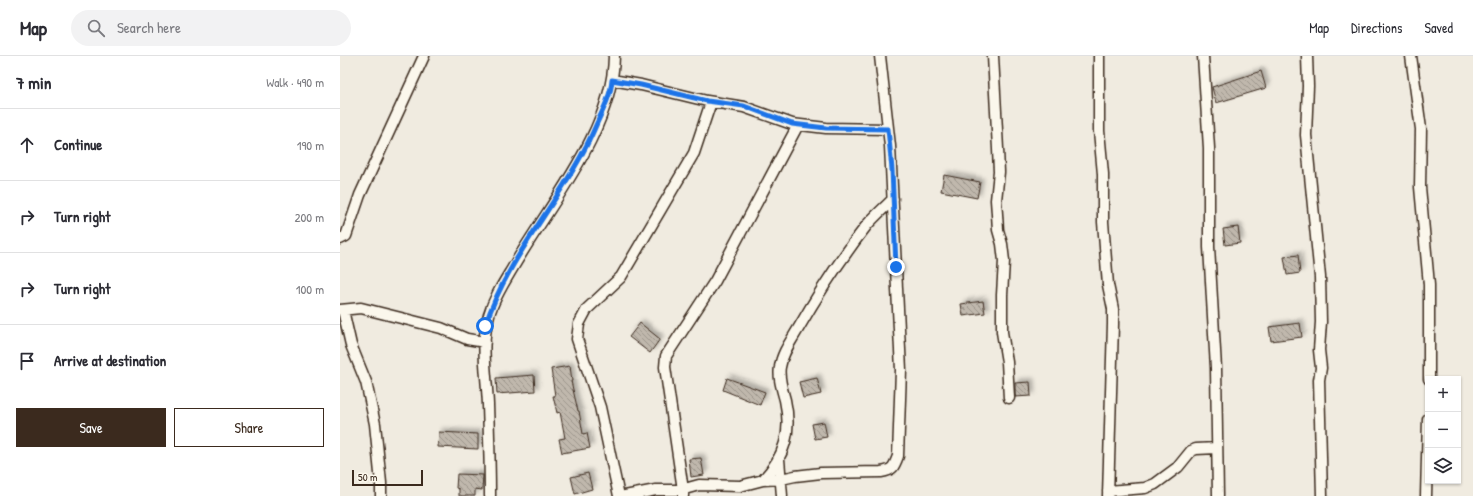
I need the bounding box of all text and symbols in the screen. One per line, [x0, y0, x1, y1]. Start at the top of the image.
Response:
search box [71, 10, 351, 46]
text: Map [20, 15, 47, 41]
icon: search [85, 17, 107, 39]
text: Search here [117, 17, 181, 38]
text: Map [1309, 18, 1329, 37]
text: Directions [1351, 18, 1402, 37]
text: Saved [1424, 18, 1453, 37]
text: 7 min [16, 71, 51, 94]
text: Walk · 490 m [266, 73, 324, 91]
icon: ahead [16, 134, 38, 156]
text: Continue [54, 134, 102, 155]
text: 190 m [297, 136, 324, 154]
icon: right [16, 206, 38, 228]
text: Turn right [54, 206, 110, 227]
text: 200 m [294, 208, 324, 226]
route end [887, 258, 905, 276]
icon: right [16, 278, 38, 300]
text: Turn right [54, 278, 110, 299]
text: 100 m [296, 280, 324, 298]
route start [476, 317, 494, 335]
icon: arrive [16, 350, 38, 372]
text: Arrive at destination [54, 350, 166, 371]
map controls [1425, 376, 1461, 484]
button: + [1425, 376, 1461, 412]
button: Save [16, 408, 166, 447]
button: Share [174, 408, 324, 447]
button: − [1425, 412, 1461, 448]
button: layers [1425, 448, 1461, 484]
scale bar [352, 468, 423, 487]
text: 50 m [358, 470, 378, 484]

